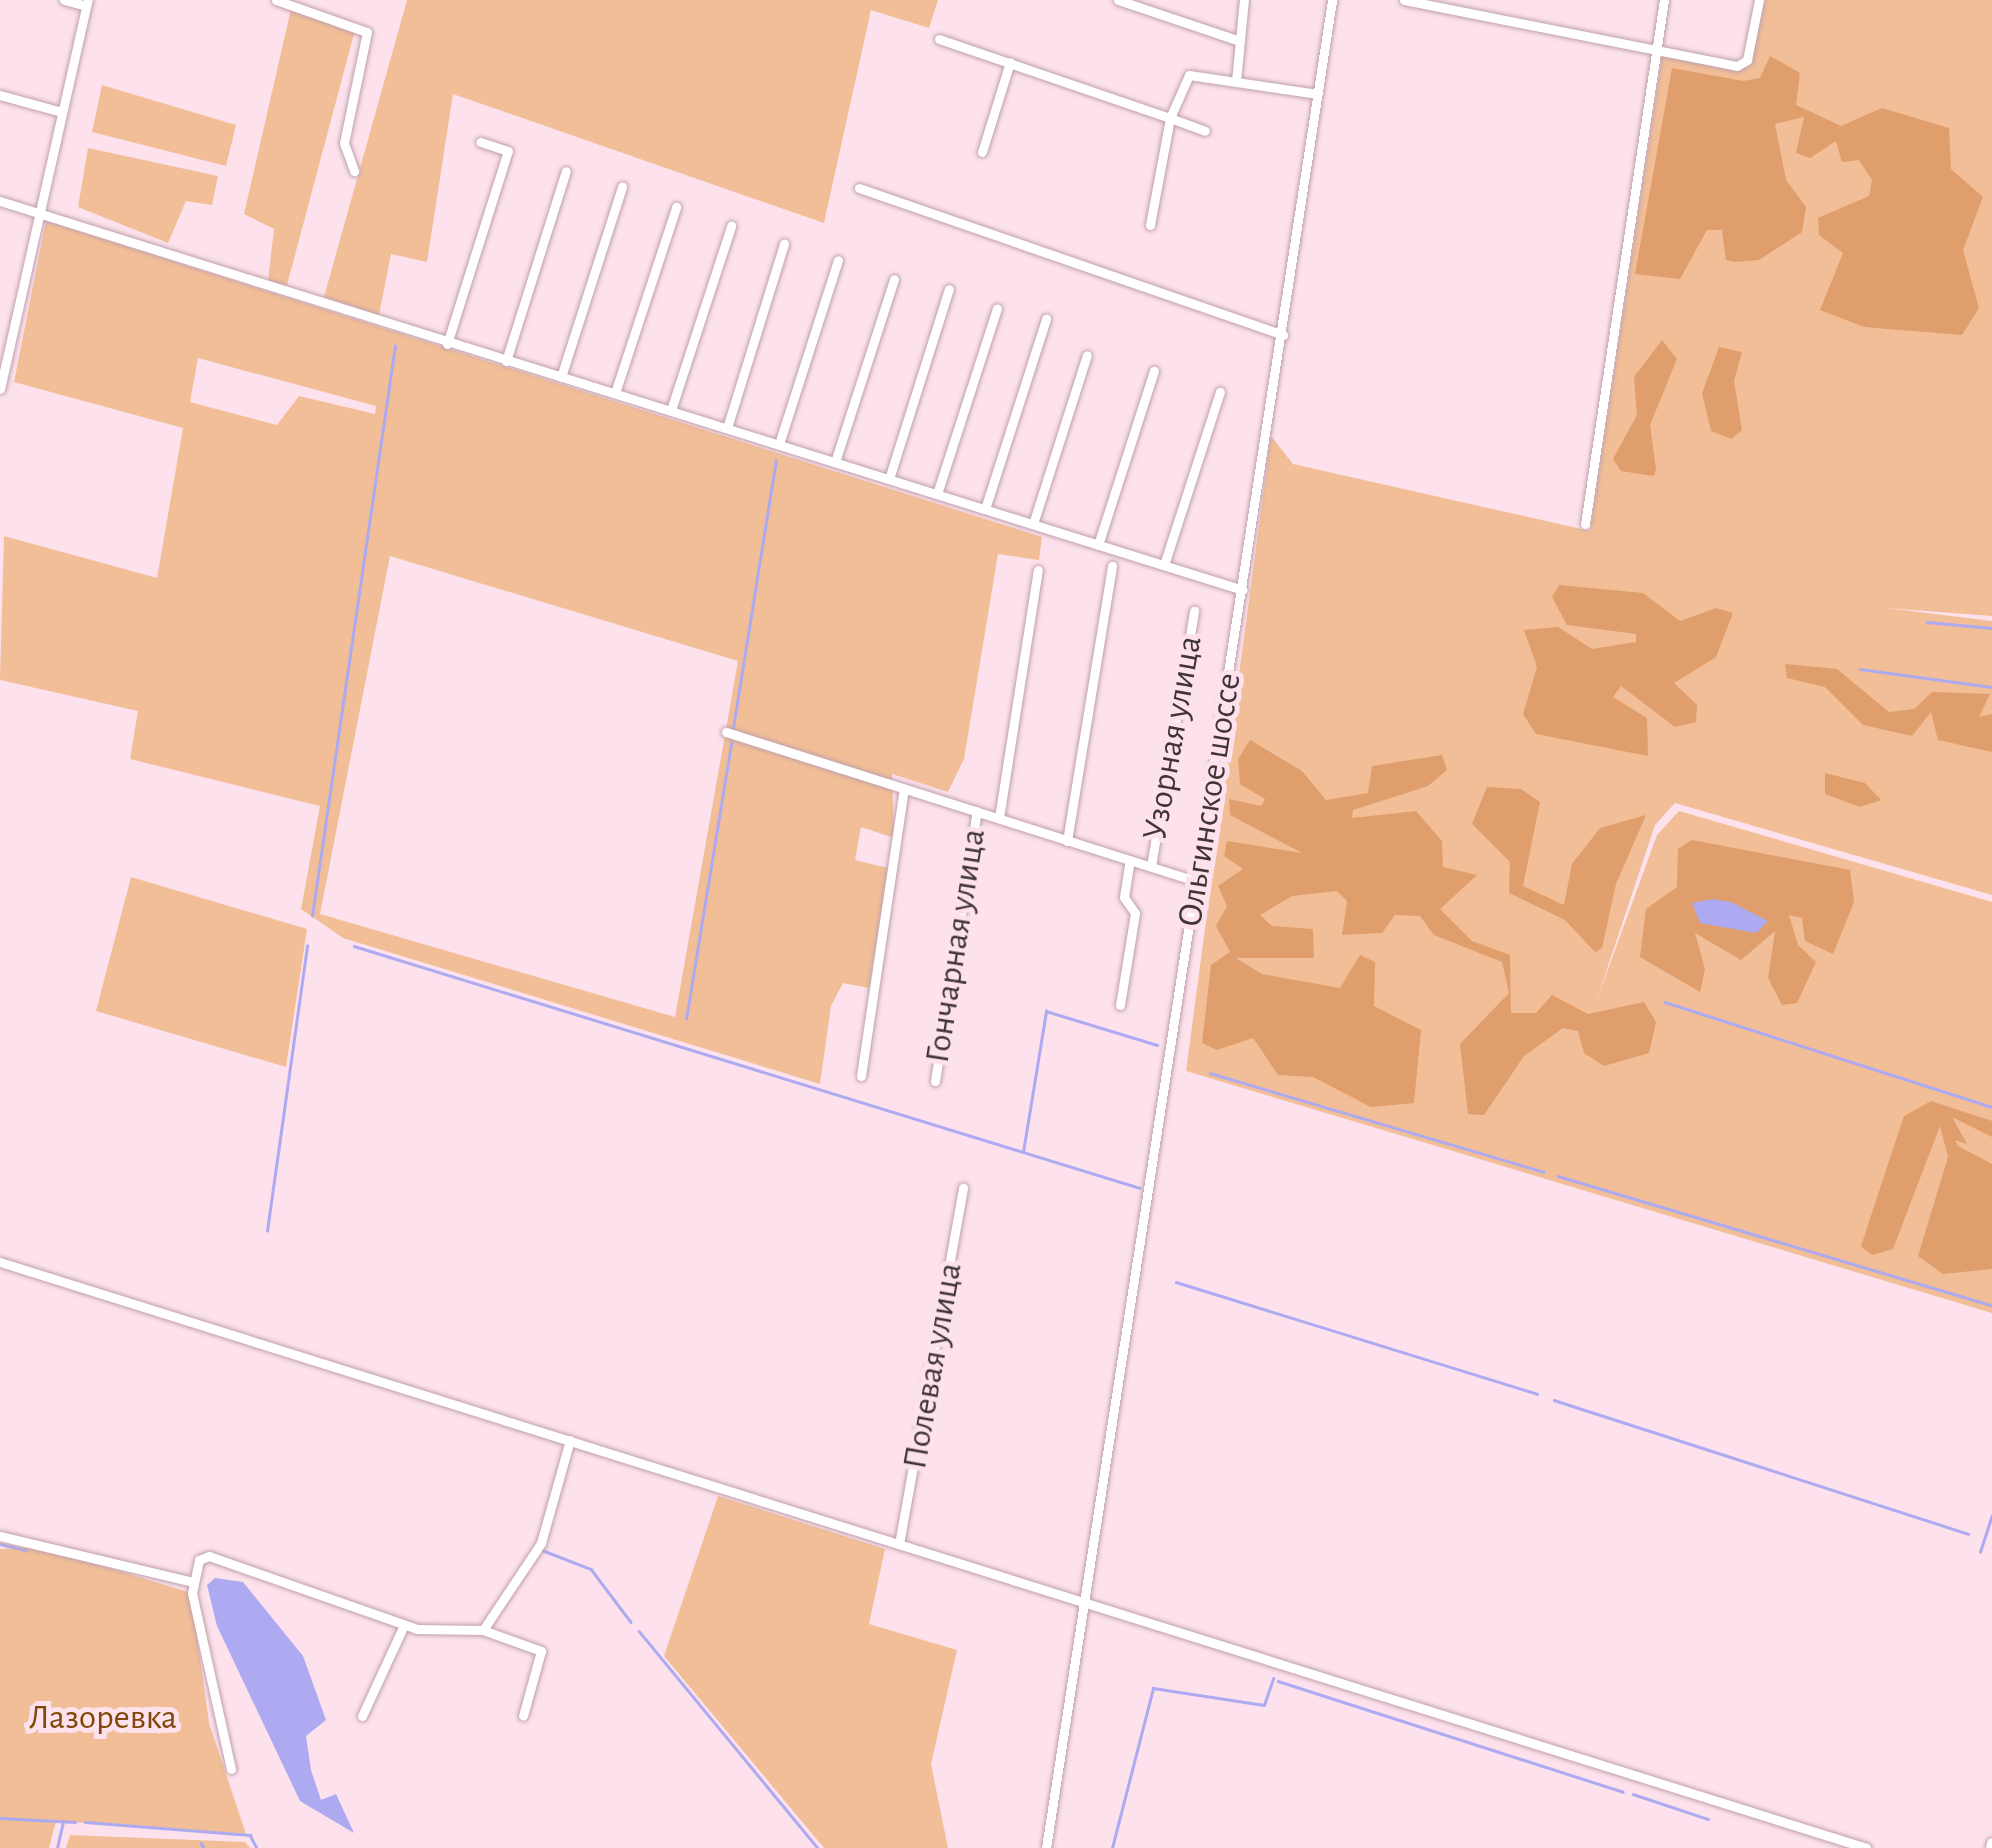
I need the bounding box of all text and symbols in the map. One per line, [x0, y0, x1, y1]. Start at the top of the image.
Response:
street label: Узорная улица [1134, 633, 1212, 843]
street label: Ольгинское шоссе [1169, 670, 1251, 930]
street label: Гончарная улица [917, 826, 995, 1066]
street label: Полевая улица [894, 1260, 972, 1472]
park label: Лазоревка [29, 1697, 177, 1739]

